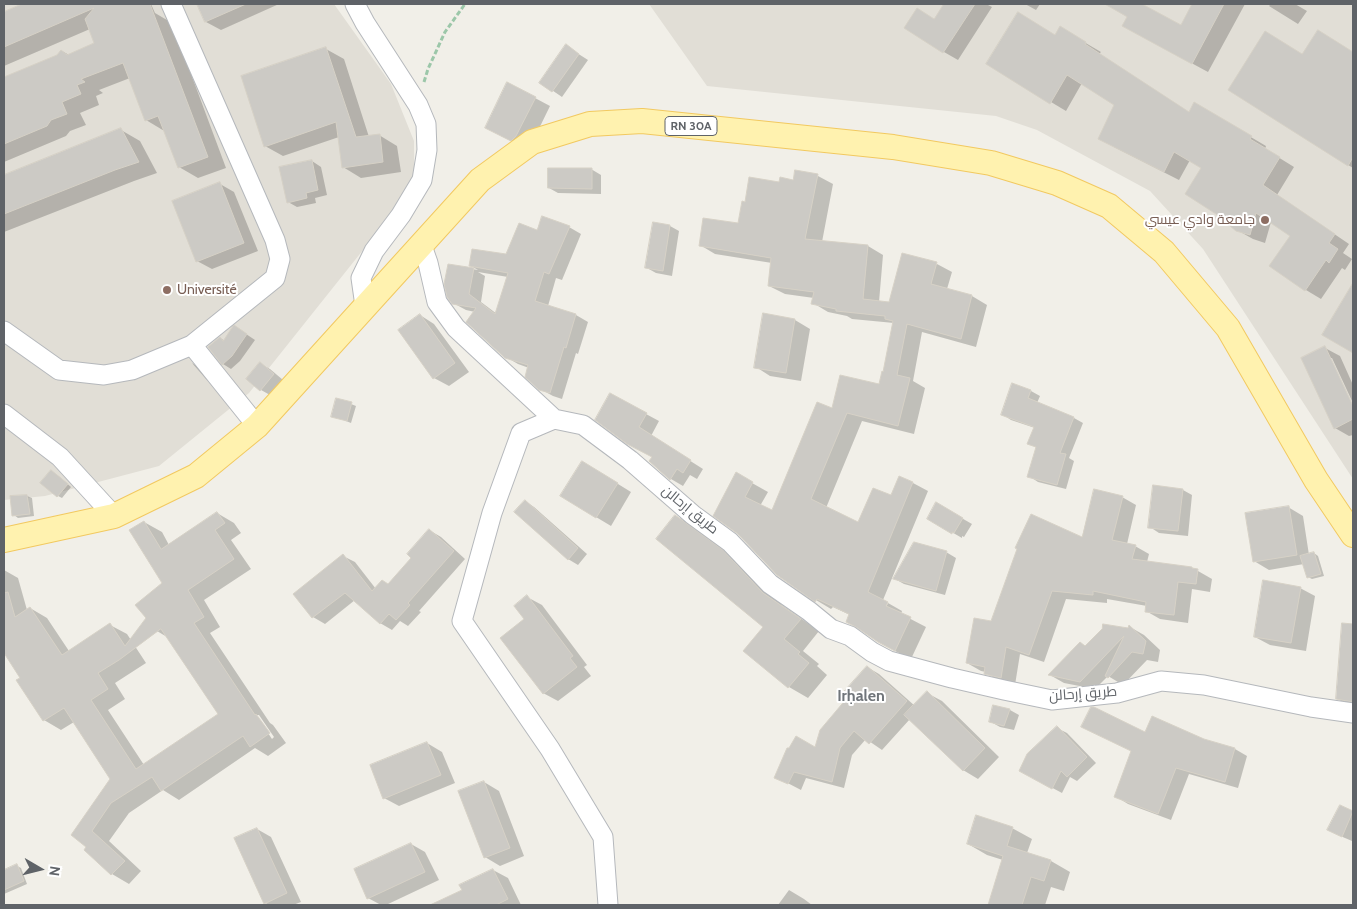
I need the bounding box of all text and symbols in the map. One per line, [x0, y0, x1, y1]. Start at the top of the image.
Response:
road number: RN 30A [665, 116, 717, 136]
place label: جامعة وادي عيسي [1145, 212, 1255, 228]
marker: جامعة وادي عيسي [1259, 214, 1271, 226]
place label: Université [177, 282, 237, 298]
marker: Université [161, 284, 173, 296]
street label: طريق إرحالن [658, 482, 722, 538]
street label: طريق إرحالن [1048, 683, 1118, 705]
district label: Irḥalen [837, 686, 885, 706]
north arrow [15, 844, 65, 894]
text: N [45, 865, 64, 877]

